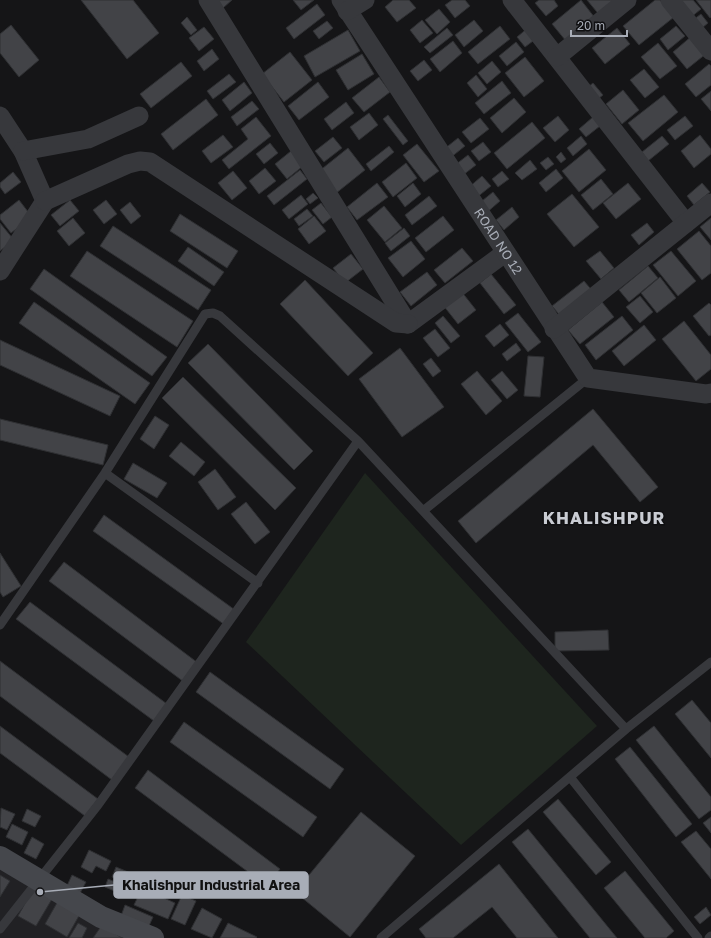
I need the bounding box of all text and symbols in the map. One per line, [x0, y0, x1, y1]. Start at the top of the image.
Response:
scale bar [571, 12, 627, 38]
text: 20 m [577, 18, 605, 33]
street label: ROAD NO 12 [471, 205, 526, 277]
district label: KHALISHPUR [543, 507, 665, 528]
callout: Khalishpur Industrial Area [114, 872, 308, 898]
text: Khalishpur Industrial Area [122, 876, 300, 893]

